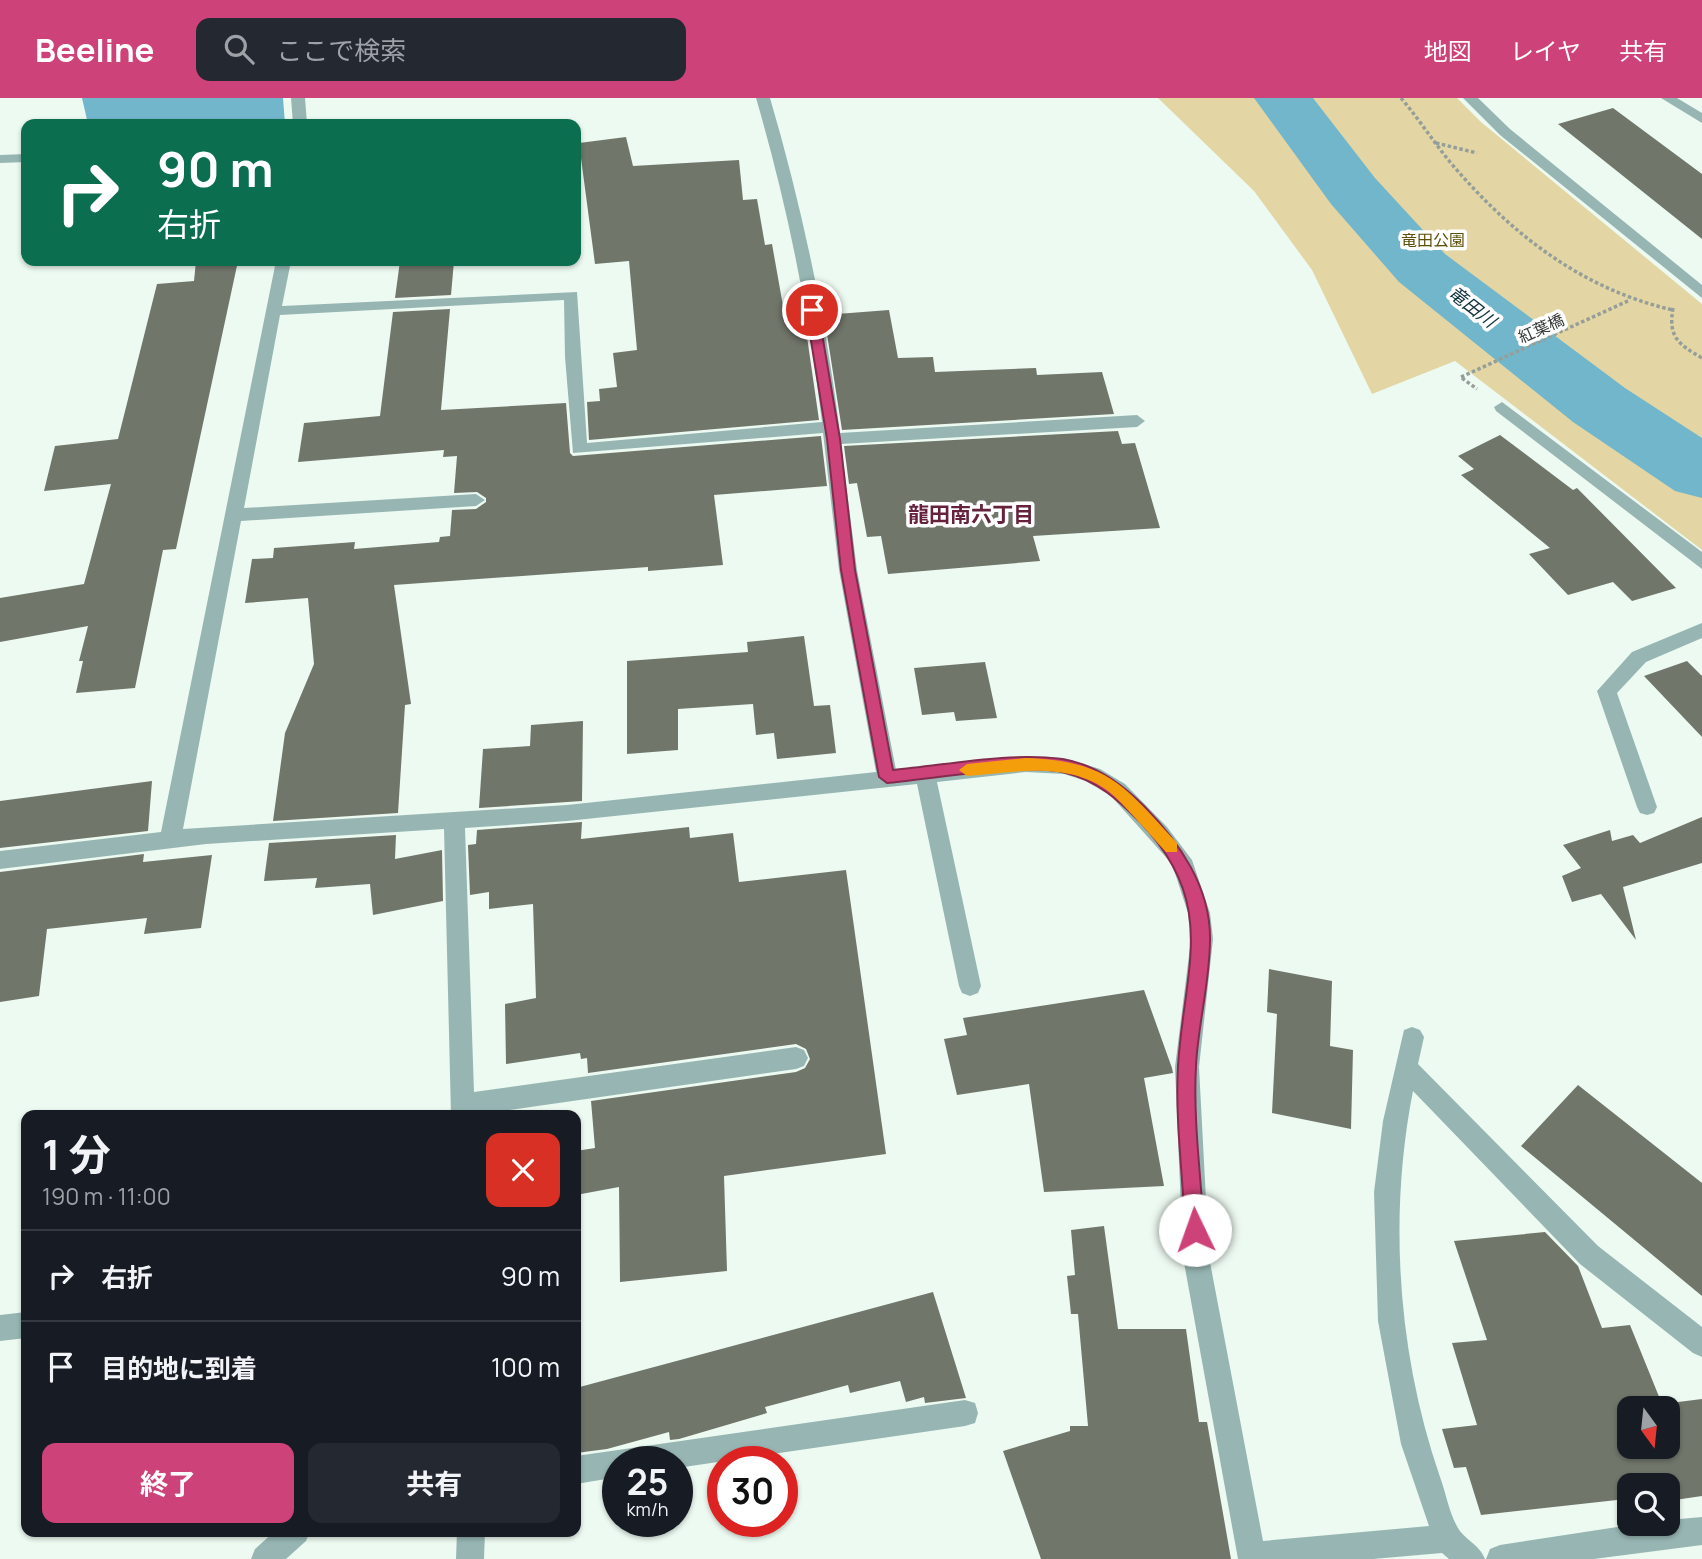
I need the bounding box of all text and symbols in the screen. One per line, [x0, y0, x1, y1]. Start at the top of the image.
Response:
search box [196, 18, 686, 81]
text: Beeline [35, 27, 154, 72]
icon: search [220, 30, 258, 68]
text: ここで検索 [276, 32, 406, 68]
text: 地図 [1424, 34, 1472, 67]
text: レイヤ [1510, 34, 1581, 67]
text: 共有 [1619, 34, 1667, 67]
text: 90 m [157, 135, 274, 202]
icon: right [42, 147, 133, 238]
text: 右折 [157, 202, 221, 246]
park label: 竜田公園 [1401, 229, 1465, 251]
pin [782, 280, 842, 340]
water label: 竜田川 [1444, 280, 1503, 334]
icon: arrive [793, 291, 831, 329]
street label: 紅葉橋 [1515, 308, 1567, 348]
district label: 龍田南六丁目 [908, 500, 1034, 528]
text: 1 分 [42, 1125, 111, 1183]
button: close [486, 1133, 560, 1207]
text: 190 m · 11:00 [42, 1180, 171, 1212]
position arrow [1158, 1193, 1232, 1267]
icon: right [42, 1257, 80, 1295]
text: 90 m [501, 1258, 560, 1294]
text: 右折 [101, 1259, 153, 1295]
icon: arrive [42, 1348, 80, 1386]
text: 100 m [491, 1349, 560, 1385]
text: 目的地に到着 [101, 1350, 257, 1386]
north arrow [1617, 1396, 1680, 1460]
map controls [1617, 1396, 1680, 1536]
button: 終了 [42, 1443, 294, 1523]
button: 共有 [308, 1443, 560, 1523]
speed limit sign: 30 [707, 1446, 798, 1537]
text: 25 [627, 1458, 668, 1506]
button: search [1617, 1473, 1680, 1536]
text: km/h [627, 1497, 668, 1521]

